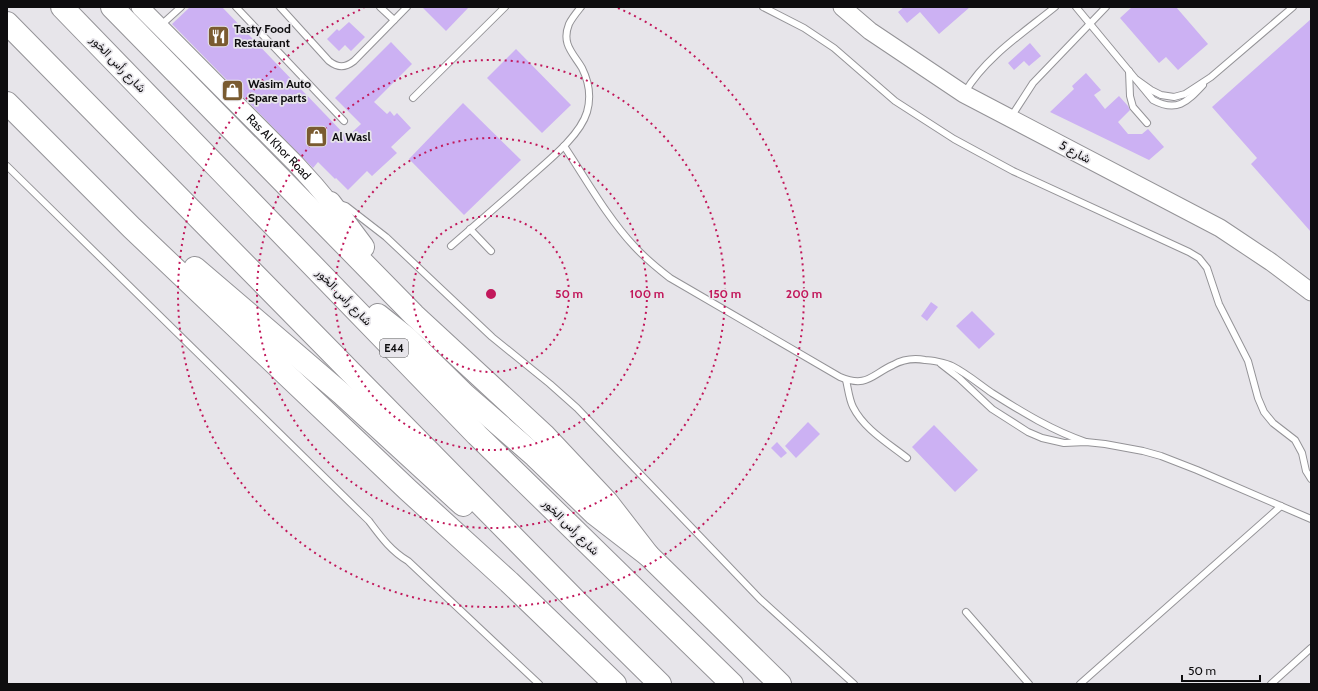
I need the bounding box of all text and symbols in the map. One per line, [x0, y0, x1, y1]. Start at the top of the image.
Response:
place label: Tasty Food Restaurant [234, 21, 291, 50]
restaurant icon: Tasty Food Restaurant [205, 23, 231, 49]
street label: شارع رأس الخور [85, 31, 149, 97]
place label: Wasim Auto Spare parts [248, 76, 311, 105]
shop icon: Wasim Auto Spare parts [219, 78, 245, 104]
street label: Ras Al Khor Road [244, 111, 314, 183]
shop icon: Al Wasl [304, 124, 330, 150]
place label: Al Wasl [332, 129, 371, 144]
street label: شارع 5 [1056, 137, 1093, 168]
street label: شارع رأس الخور [311, 264, 375, 330]
text: 50 m [555, 286, 583, 301]
text: 100 m [630, 286, 664, 301]
text: 150 m [709, 286, 741, 301]
text: 200 m [786, 286, 822, 301]
centre of rings [484, 287, 498, 301]
road number: E44 [380, 339, 408, 357]
street label: شارع رأس الخور [538, 495, 603, 559]
scale bar [1182, 657, 1260, 683]
text: 50 m [1188, 663, 1216, 678]

